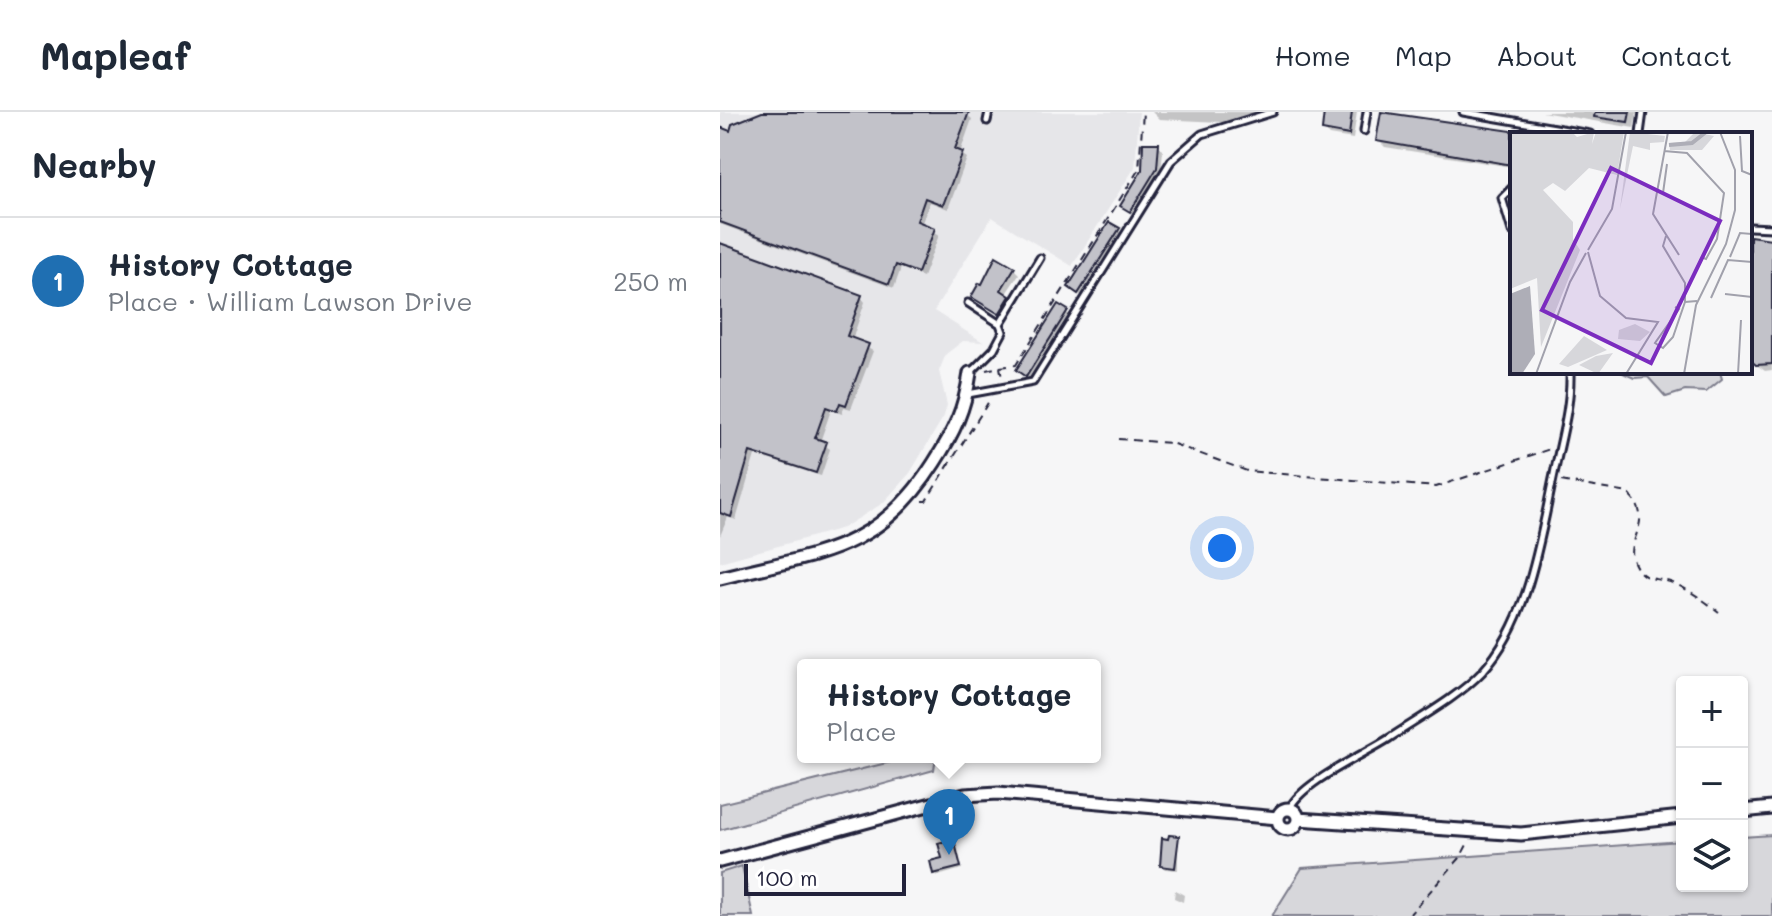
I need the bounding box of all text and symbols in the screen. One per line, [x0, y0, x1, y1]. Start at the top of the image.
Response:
text: Mapleaf [40, 30, 191, 80]
text: Home [1275, 37, 1351, 73]
text: Map [1395, 37, 1452, 73]
text: About [1496, 37, 1577, 73]
text: Contact [1621, 37, 1732, 73]
inset map [1510, 132, 1752, 374]
text: Nearby [32, 142, 157, 187]
text: History Cottage [108, 244, 353, 284]
text: 1 [52, 264, 64, 298]
text: 250 m [613, 264, 688, 298]
text: Place · William Lawson Drive [108, 284, 473, 318]
your location [1202, 528, 1242, 568]
popup [797, 659, 1101, 763]
text: History Cottage [827, 674, 1071, 714]
map controls [1676, 676, 1748, 892]
button: + [1676, 676, 1748, 748]
text: Place [827, 714, 897, 748]
button: − [1676, 748, 1748, 820]
pin: 1 [923, 789, 975, 855]
button: layers [1676, 820, 1748, 892]
scale bar [744, 860, 906, 896]
text: 100 m [756, 863, 818, 892]

